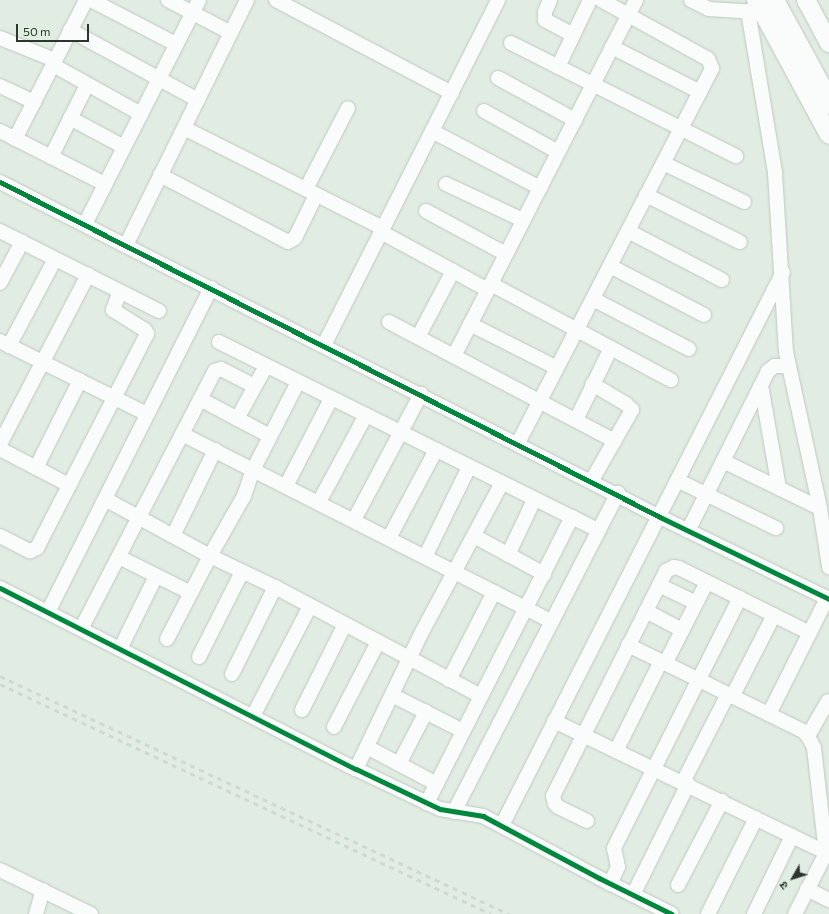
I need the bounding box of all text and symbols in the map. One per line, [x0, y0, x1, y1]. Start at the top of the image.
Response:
scale bar [18, 16, 91, 42]
text: 50 m [23, 24, 51, 38]
north arrow [773, 858, 813, 898]
text: उ [776, 879, 790, 892]

